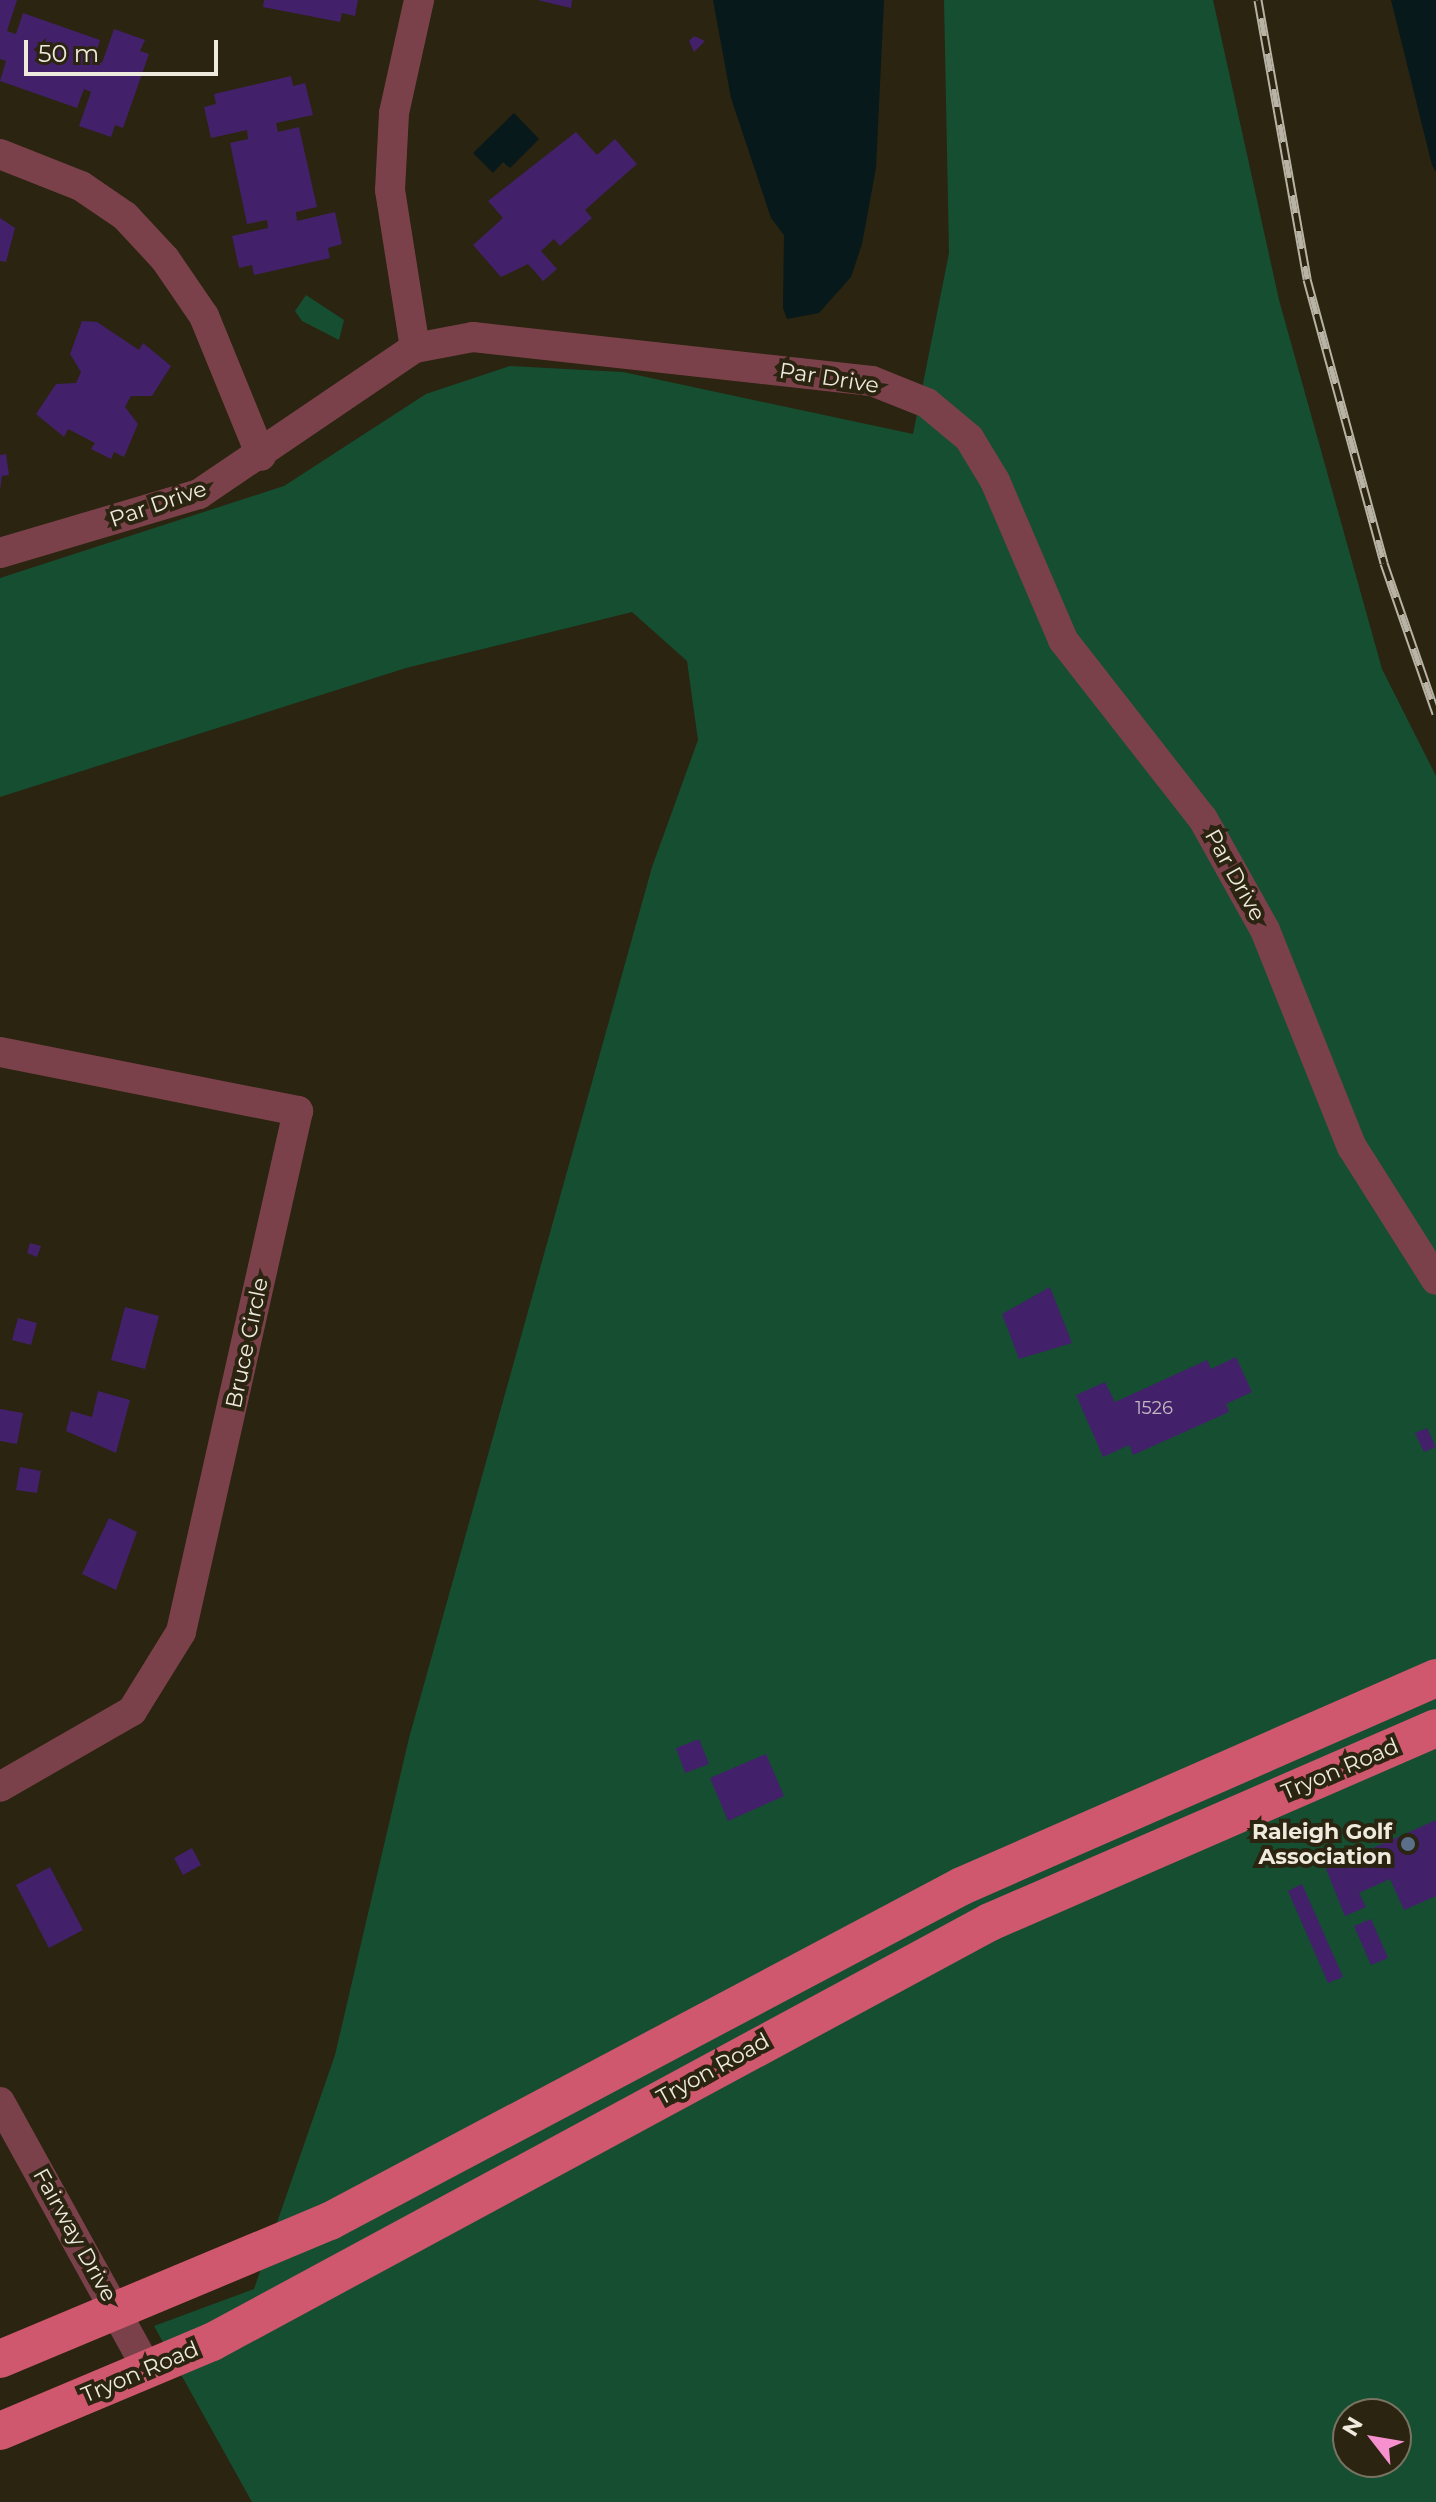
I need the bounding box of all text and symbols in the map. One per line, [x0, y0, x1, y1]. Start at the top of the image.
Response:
scale bar [28, 24, 222, 74]
text: 50 m [38, 39, 99, 68]
street label: Par Drive [777, 357, 881, 399]
street label: Par Drive [106, 475, 210, 533]
street label: Par Drive [1199, 825, 1271, 925]
street label: Bruce Circle [220, 1275, 274, 1411]
house number: 1526 [1135, 1397, 1173, 1419]
street label: Tryon Road [1278, 1733, 1402, 1805]
place label: Raleigh Golf Association [1252, 1818, 1392, 1870]
marker: Raleigh Golf Association [1399, 1835, 1417, 1853]
street label: Tryon Road [652, 2027, 774, 2111]
street label: Fairway Drive [28, 2164, 122, 2306]
street label: Tryon Road [78, 2336, 202, 2408]
north arrow [1332, 2398, 1412, 2478]
text: N [1337, 2412, 1369, 2441]

